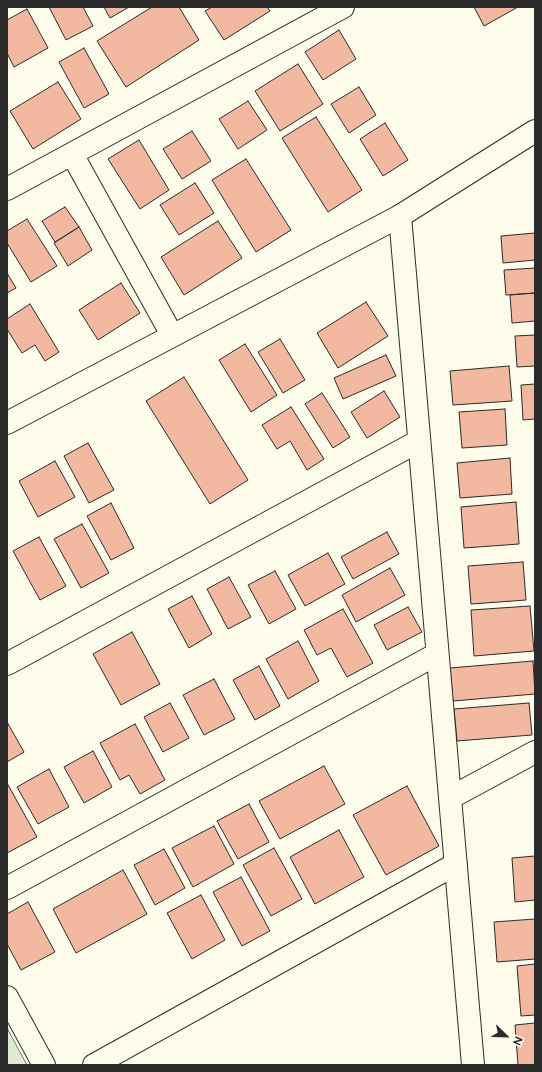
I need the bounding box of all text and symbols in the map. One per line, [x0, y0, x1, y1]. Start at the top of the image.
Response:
north arrow [486, 1016, 526, 1056]
text: N [510, 1034, 525, 1047]

